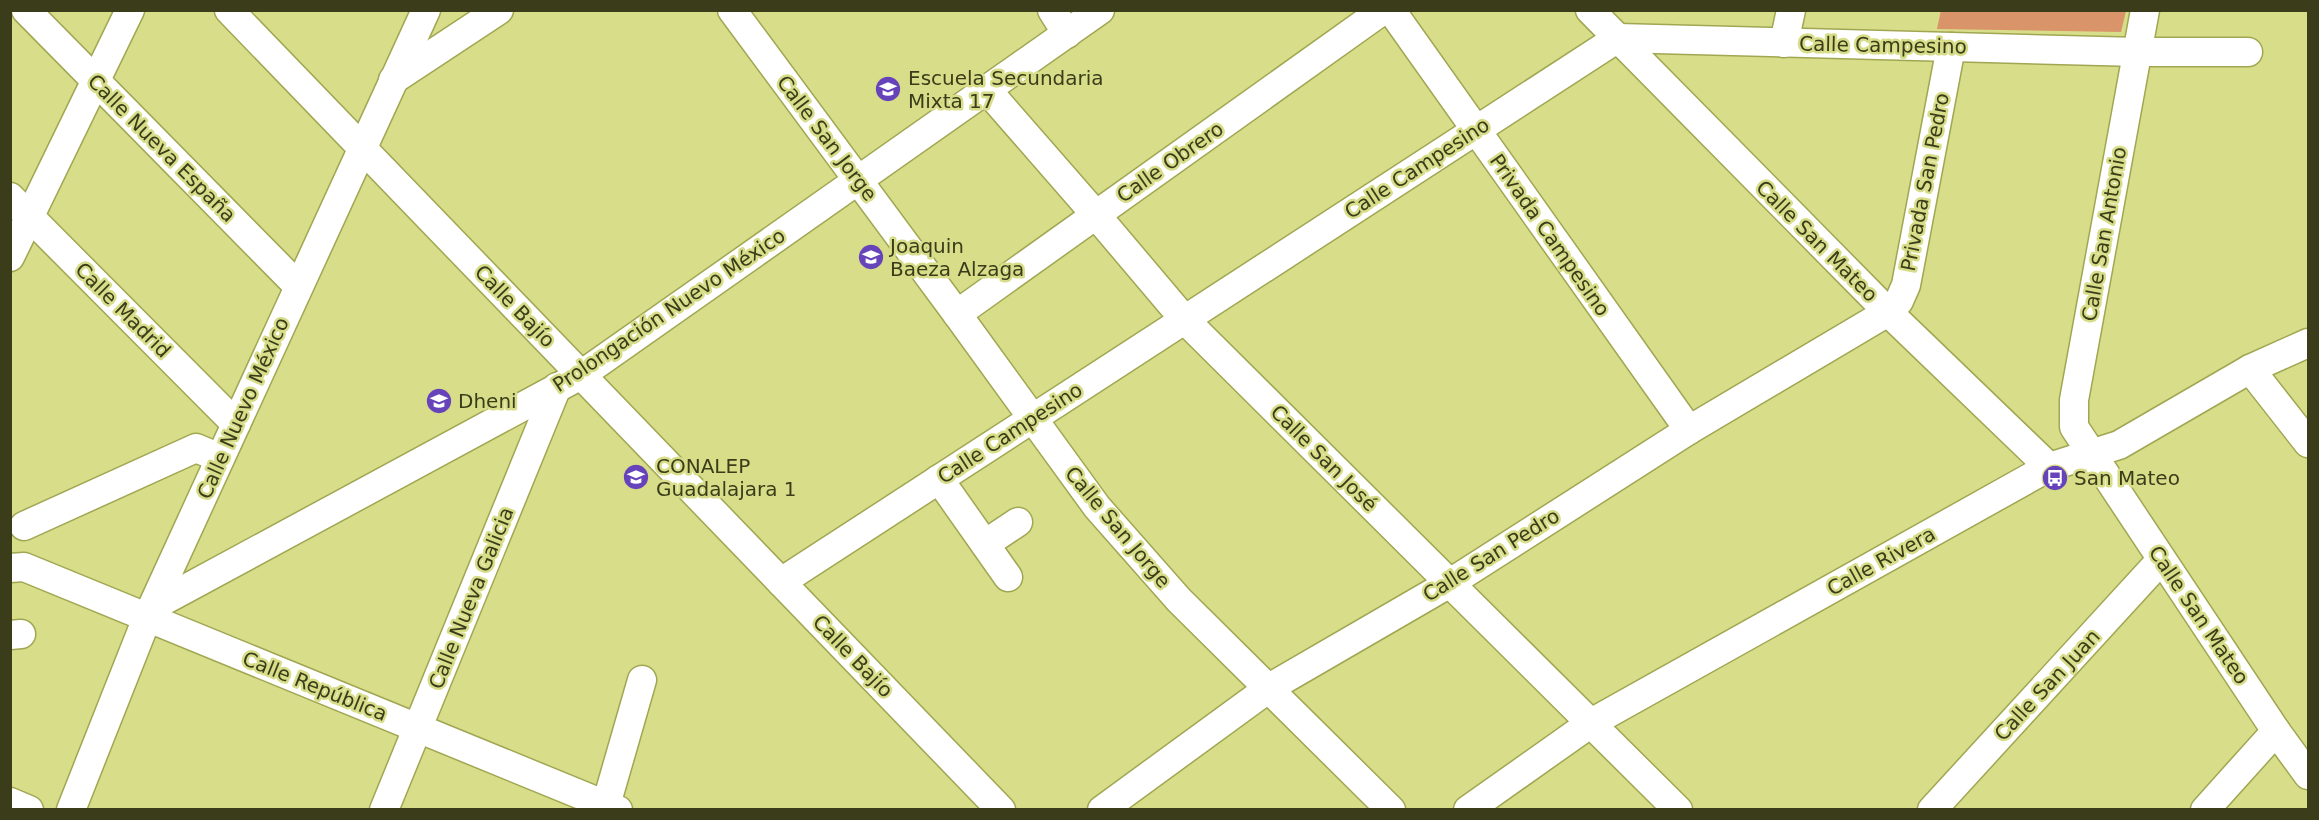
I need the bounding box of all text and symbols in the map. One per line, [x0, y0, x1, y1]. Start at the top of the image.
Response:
street label: Calle Campesino [1799, 32, 1967, 58]
place label: Escuela Secundaria Mixta 17 [908, 66, 1104, 113]
street label: Calle Nueva España [83, 69, 241, 227]
street label: Calle San Jorge [772, 70, 882, 206]
school or university icon: Escuela Secundaria Mixta 17 [873, 74, 903, 104]
street label: Privada San Pedro [1896, 91, 1954, 273]
street label: Calle Campesino [1340, 112, 1494, 224]
street label: Calle Obrero [1112, 116, 1228, 208]
street label: Calle San Antonio [2077, 145, 2131, 323]
street label: Privada Campesino [1485, 149, 1615, 321]
street label: Calle San Mateo [1751, 175, 1883, 307]
street label: Prolongación Nuevo México [548, 223, 790, 397]
place label: Joaquin Baeza Alzaga [888, 234, 1024, 281]
school or university icon: Joaquin Baeza Alzaga [856, 242, 886, 272]
street label: Calle Madrid [70, 257, 176, 363]
street label: Calle Bajío [470, 260, 560, 352]
street label: Calle Nuevo México [192, 313, 294, 503]
street label: Calle Campesino [933, 377, 1087, 489]
school or university icon: Dheni [424, 386, 454, 416]
place label: Dheni [458, 389, 517, 413]
street label: Calle San José [1266, 400, 1382, 516]
place label: CONALEP Guadalajara 1 [656, 454, 797, 501]
street label: Calle San Jorge [1060, 461, 1176, 593]
school or university icon: CONALEP Guadalajara 1 [621, 462, 651, 492]
bus stop icon: San Mateo [2040, 463, 2070, 493]
place label: San Mateo [2074, 466, 2180, 490]
street label: Calle San Pedro [1418, 503, 1564, 607]
street label: Calle Nueva Galicia [424, 504, 518, 692]
street label: Calle Rivera [1823, 521, 1939, 601]
street label: Calle San Mateo [2144, 541, 2254, 689]
street label: Calle Bajío [808, 610, 898, 702]
street label: Calle San Juan [1989, 624, 2105, 746]
street label: Calle República [239, 646, 391, 726]

